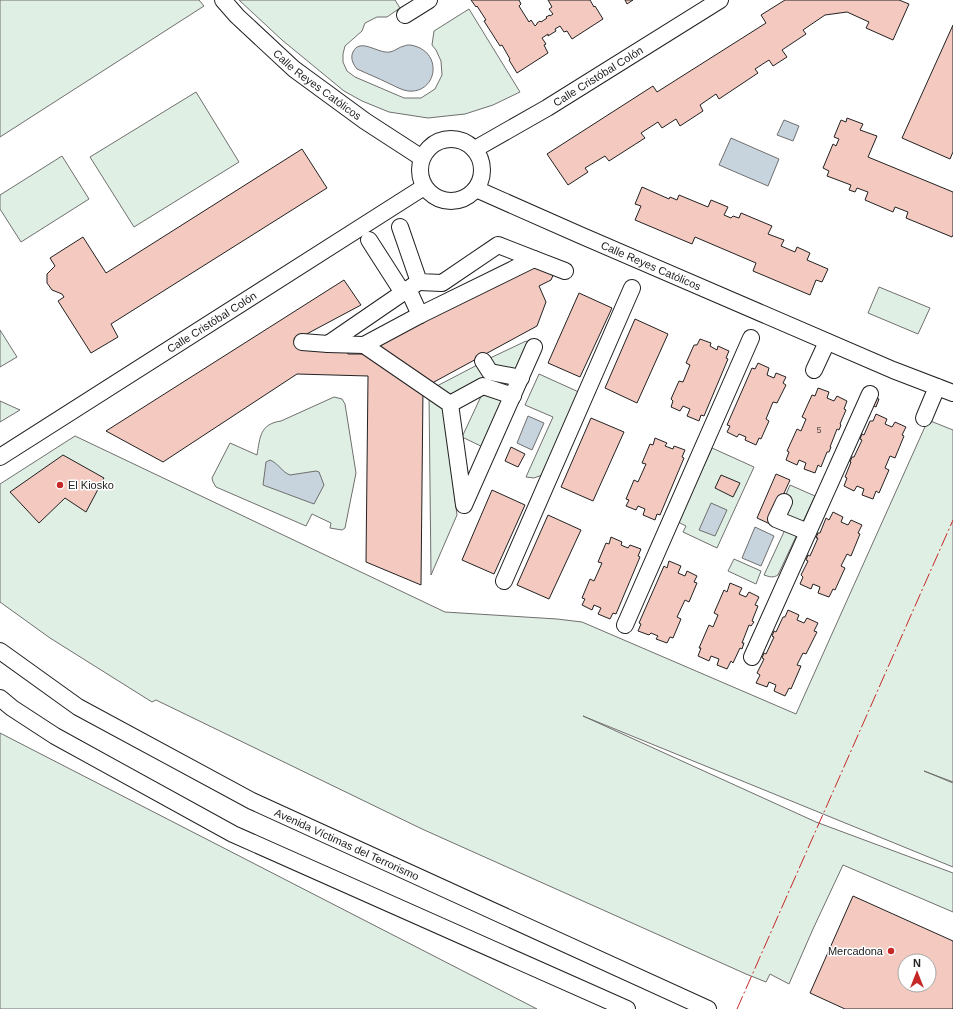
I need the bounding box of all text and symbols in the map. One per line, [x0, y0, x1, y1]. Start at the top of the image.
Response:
street label: Calle Cristóbal Colón [551, 44, 645, 109]
street label: Calle Reyes Católicos [271, 47, 364, 122]
street label: Calle Reyes Católicos [599, 239, 703, 293]
street label: Calle Cristóbal Colón [165, 289, 259, 355]
house number: 5 [816, 425, 822, 435]
place label: El Kiosko [68, 479, 114, 491]
marker: El Kiosko [55, 480, 65, 490]
street label: Avenida Víctimas del Terrorismo [273, 806, 421, 882]
place label: Mercadona [828, 945, 884, 957]
marker: Mercadona [886, 946, 896, 956]
north arrow [897, 953, 937, 993]
text: N [913, 957, 921, 969]

